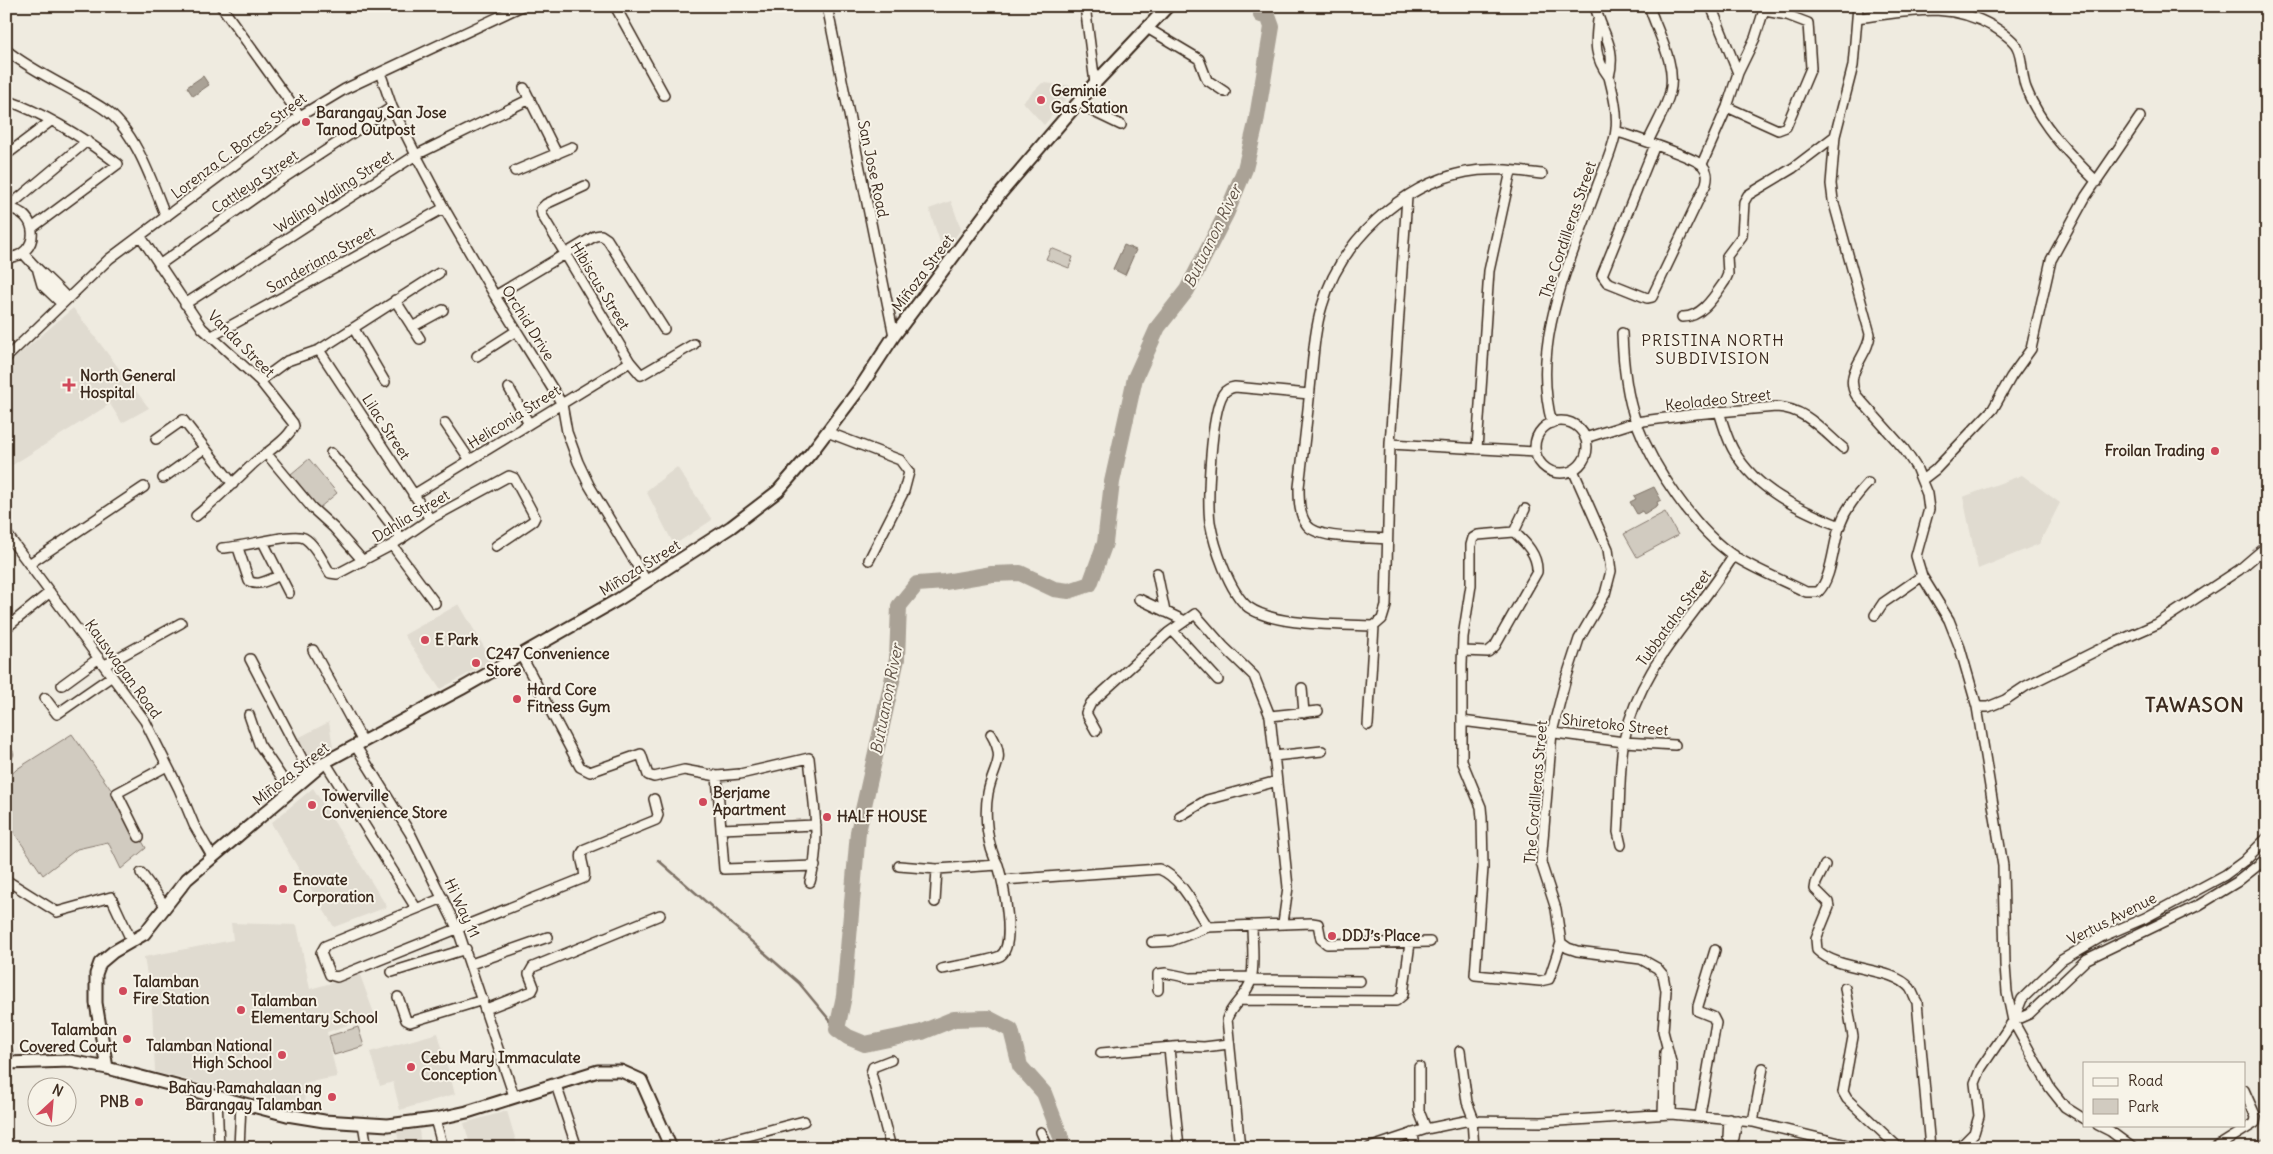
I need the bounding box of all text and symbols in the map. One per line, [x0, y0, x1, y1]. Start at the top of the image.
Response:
place label: Geminie Gas Station [1051, 81, 1128, 117]
street label: Lorenza C. Borces Street [167, 88, 310, 203]
marker: Geminie Gas Station [1035, 94, 1047, 106]
place label: Barangay San Jose Tanod Outpost [316, 103, 447, 140]
marker: Barangay San Jose Tanod Outpost [300, 116, 312, 128]
street label: San Jose Road [854, 119, 893, 219]
street label: Cattleya Street [208, 146, 302, 218]
street label: Waling Waling Street [271, 146, 397, 237]
street label: The Cordilleras Street [1535, 159, 1600, 301]
water label: Butuanon River [1179, 179, 1247, 291]
street label: Sanderiana Street [263, 222, 378, 297]
street label: Miñoza Street [887, 230, 958, 315]
street label: Hibiscus Street [567, 238, 634, 333]
street label: Orchid Drive [498, 282, 559, 364]
street label: Vanda Street [204, 306, 279, 381]
district label: PRISTINA NORTH SUBDIVISION [1641, 330, 1785, 368]
place label: North General Hospital [80, 366, 176, 403]
marker: North General Hospital [62, 378, 76, 392]
street label: Heliconia Street [464, 381, 564, 453]
street label: Keoladeo Street [1664, 385, 1772, 414]
street label: Lilac Street [358, 390, 415, 463]
place label: Froilan Trading [2105, 441, 2205, 461]
marker: Froilan Trading [2209, 445, 2221, 457]
street label: Dahlia Street [369, 485, 453, 546]
street label: Miñoza Street [596, 535, 684, 600]
street label: Tubbataha Street [1632, 566, 1715, 670]
street label: Kauswagan Road [81, 615, 166, 722]
place label: E Park [435, 630, 479, 649]
marker: E Park [419, 634, 431, 646]
water label: Butuanon River [866, 640, 907, 756]
place label: C247 Convenience Store [486, 644, 610, 680]
marker: C247 Convenience Store [470, 657, 482, 669]
place label: Hard Core Fitness Gym [527, 680, 610, 717]
district label: TAWASON [2145, 692, 2245, 717]
marker: Hard Core Fitness Gym [511, 693, 523, 705]
street label: Shiretoko Street [1561, 709, 1669, 740]
street label: The Cordilleras Street [1520, 719, 1551, 865]
street label: Miñoza Street [249, 738, 333, 809]
place label: Berjame Apartment [713, 783, 787, 820]
place label: Towerville Convenience Store [322, 786, 447, 822]
marker: Berjame Apartment [697, 796, 709, 808]
marker: Towerville Convenience Store [306, 799, 318, 811]
place label: HALF HOUSE [837, 807, 928, 826]
marker: HALF HOUSE [821, 811, 833, 823]
place label: Enovate Corporation [293, 870, 375, 907]
street label: Hi Way 11 [440, 875, 484, 941]
marker: Enovate Corporation [277, 883, 289, 895]
street label: Vertus Avenue [2064, 888, 2160, 949]
place label: DDJ’s Place [1342, 926, 1420, 945]
marker: DDJ’s Place [1326, 930, 1338, 942]
place label: Talamban Fire Station [133, 972, 210, 1008]
marker: Talamban Fire Station [117, 985, 129, 997]
place label: Talamban Elementary School [251, 991, 378, 1028]
marker: Talamban Elementary School [235, 1004, 247, 1016]
place label: Talamban Covered Court [19, 1020, 118, 1056]
marker: Talamban Covered Court [121, 1033, 133, 1045]
place label: Talamban National High School [146, 1036, 272, 1073]
place label: Cebu Mary Immaculate Conception [421, 1048, 581, 1085]
marker: Talamban National High School [276, 1049, 288, 1061]
marker: Cebu Mary Immaculate Conception [405, 1061, 417, 1073]
legend [2083, 1062, 2246, 1126]
text: Road [2128, 1071, 2163, 1090]
north arrow [28, 1076, 78, 1126]
place label: Bahay Pamahalaan ng Barangay Talamban [168, 1078, 322, 1115]
text: N [49, 1080, 66, 1101]
marker: Bahay Pamahalaan ng Barangay Talamban [326, 1091, 338, 1103]
place label: PNB [100, 1092, 129, 1111]
marker: PNB [133, 1096, 145, 1108]
text: Park [2128, 1097, 2159, 1116]

